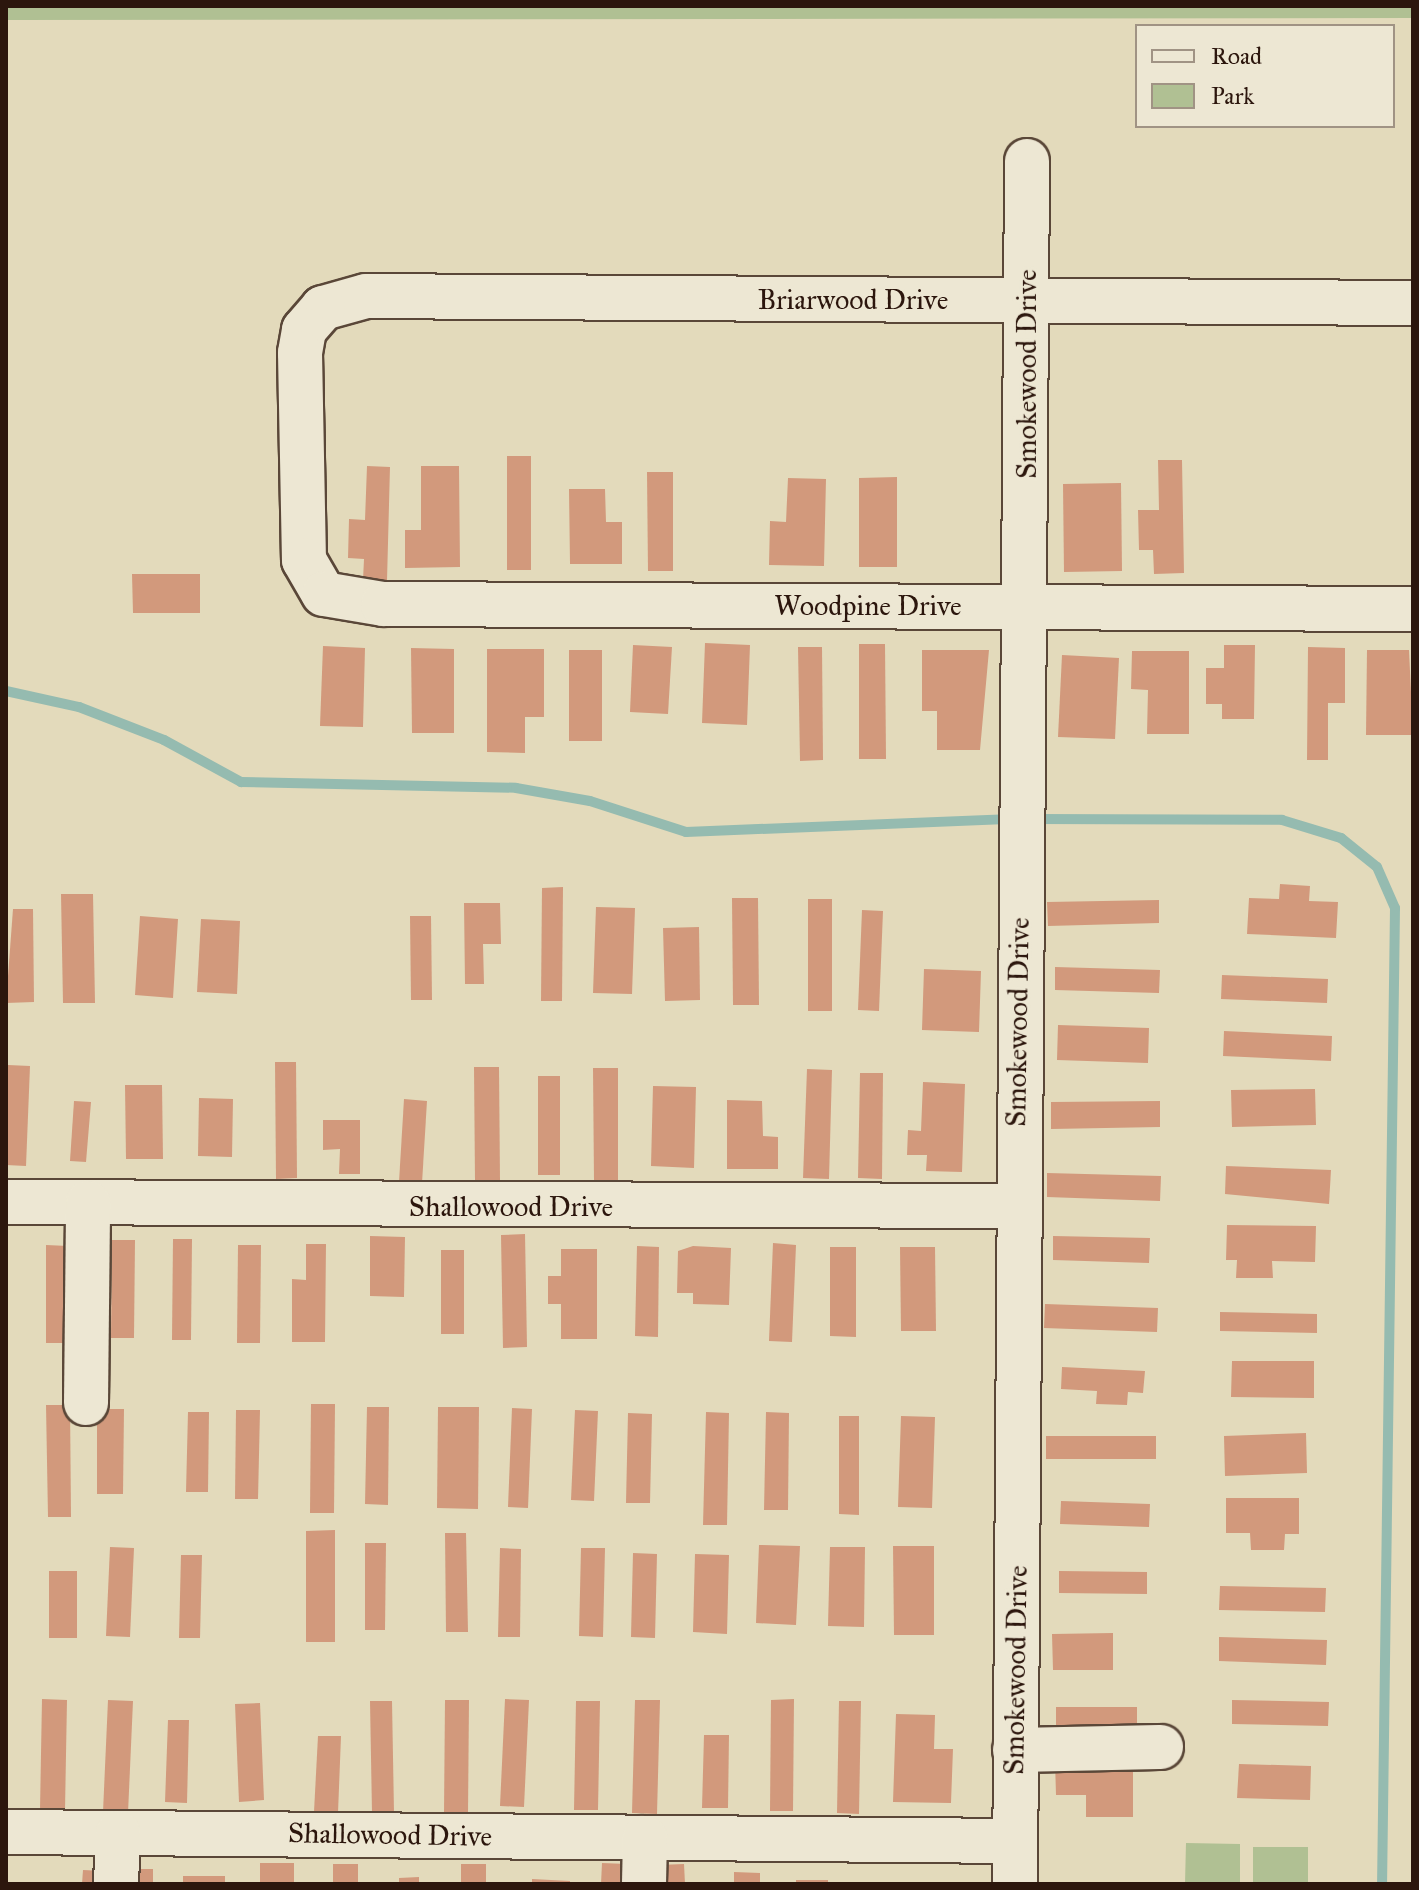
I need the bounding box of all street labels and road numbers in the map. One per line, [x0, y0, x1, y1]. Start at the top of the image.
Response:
street label: Smokewood Drive [1010, 269, 1044, 479]
street label: Briarwood Drive [758, 283, 948, 317]
street label: Woodpine Drive [774, 589, 962, 623]
street label: Smokewood Drive [999, 917, 1037, 1127]
street label: Shallowood Drive [409, 1190, 613, 1224]
street label: Smokewood Drive [997, 1565, 1035, 1775]
street label: Shallowood Drive [288, 1816, 492, 1854]

